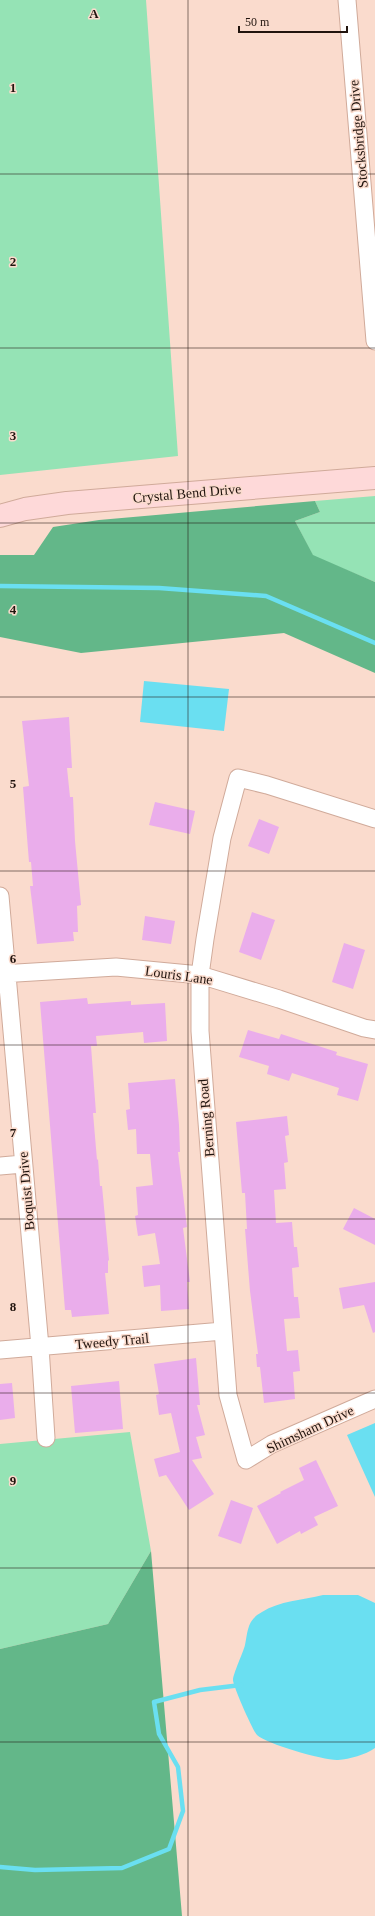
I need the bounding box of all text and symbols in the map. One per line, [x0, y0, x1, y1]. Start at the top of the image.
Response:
text: A [89, 6, 99, 21]
scale bar [239, 8, 347, 34]
text: 50 m [245, 15, 270, 29]
street label: Stocksbridge Drive [346, 79, 371, 189]
text: 1 [10, 80, 16, 95]
text: 2 [10, 254, 16, 269]
text: 3 [10, 428, 17, 443]
street label: Crystal Bend Drive [132, 481, 242, 506]
text: 4 [10, 602, 17, 617]
text: 5 [10, 776, 17, 791]
text: 6 [10, 951, 17, 966]
street label: Louris Lane [144, 963, 214, 988]
street label: Berning Road [196, 1078, 217, 1158]
text: 7 [10, 1125, 17, 1140]
street label: Boquist Drive [16, 1151, 37, 1231]
text: 8 [10, 1299, 17, 1314]
street label: Tweedy Trail [74, 1331, 150, 1352]
street label: Shimsham Drive [264, 1403, 356, 1456]
text: 9 [10, 1473, 17, 1488]

